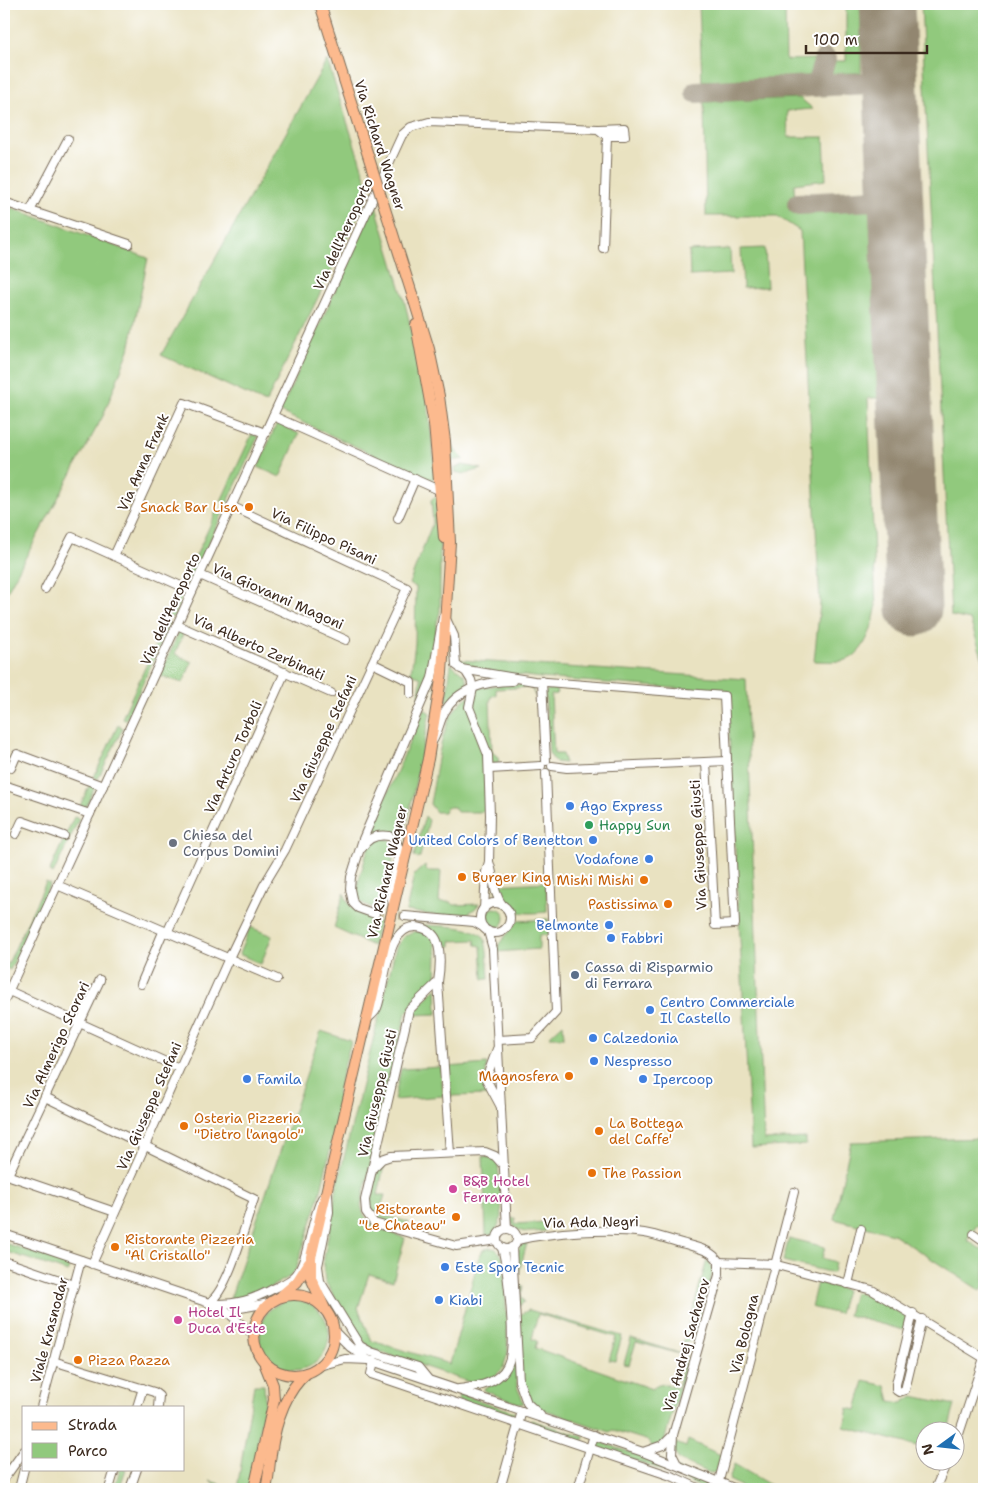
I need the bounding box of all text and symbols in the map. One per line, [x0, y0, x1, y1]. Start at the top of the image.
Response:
scale bar [806, 22, 927, 54]
text: 100 m [813, 30, 858, 50]
street label: Via Richard Wagner [350, 77, 410, 213]
street label: Via dell'Aeroporto [309, 175, 377, 293]
street label: Via Anna Frank [113, 410, 173, 514]
place label: Snack Bar Lisa [140, 498, 239, 516]
marker: Snack Bar Lisa [243, 501, 255, 513]
street label: Via Filippo Pisani [268, 504, 380, 568]
street label: Via dell'Aeroporto [136, 550, 204, 668]
street label: Via Giovanni Magoni [209, 559, 347, 633]
street label: Via Alberto Zerbinati [190, 610, 328, 684]
street label: Via Giuseppe Stefani [286, 672, 360, 806]
street label: Via Arturo Torboli [200, 698, 266, 816]
street label: Via Giuseppe Giusti [686, 779, 710, 911]
place label: Ago Express [580, 797, 663, 815]
marker: Ago Express [564, 800, 576, 812]
street label: Via Richard Wagner [363, 803, 411, 940]
place label: Happy Sun [599, 816, 671, 834]
marker: Happy Sun [583, 819, 595, 831]
place label: Chiesa del Corpus Domini [183, 826, 279, 860]
place label: United Colors of Benetton [408, 831, 583, 849]
marker: United Colors of Benetton [587, 834, 599, 846]
marker: Chiesa del Corpus Domini [167, 837, 179, 849]
place label: Vodafone [575, 850, 639, 868]
marker: Vodafone [643, 853, 655, 865]
place label: Burger King [472, 868, 551, 886]
marker: Burger King [456, 871, 468, 883]
place label: Mishi Mishi [557, 871, 634, 889]
marker: Mishi Mishi [638, 874, 650, 886]
place label: Pastissima [588, 895, 658, 913]
marker: Pastissima [662, 898, 674, 910]
place label: Belmonte [536, 916, 599, 934]
marker: Belmonte [603, 919, 615, 931]
place label: Fabbri [621, 929, 663, 947]
marker: Fabbri [605, 932, 617, 944]
place label: Cassa di Risparmio di Ferrara [585, 958, 713, 992]
marker: Cassa di Risparmio di Ferrara [569, 969, 581, 981]
street label: Via Almerigo Storari [19, 979, 93, 1111]
place label: Centro Commerciale Il Castello [660, 993, 795, 1027]
marker: Centro Commerciale Il Castello [644, 1004, 656, 1016]
street label: Via Giuseppe Giusti [354, 1027, 400, 1159]
place label: Calzedonia [603, 1029, 678, 1047]
marker: Calzedonia [587, 1032, 599, 1044]
street label: Via Giuseppe Stefani [113, 1039, 185, 1173]
place label: Nespresso [604, 1052, 672, 1070]
marker: Nespresso [588, 1055, 600, 1067]
place label: Magnosfera [478, 1067, 559, 1085]
place label: Famila [257, 1070, 302, 1088]
marker: Magnosfera [563, 1070, 575, 1082]
place label: Ipercoop [653, 1070, 713, 1088]
marker: Famila [241, 1073, 253, 1085]
marker: Ipercoop [637, 1073, 649, 1085]
place label: Osteria Pizzeria "Dietro l'angolo" [194, 1109, 304, 1143]
place label: La Bottega del Caffe' [609, 1114, 683, 1148]
marker: Osteria Pizzeria "Dietro l'angolo" [178, 1120, 190, 1132]
marker: La Bottega del Caffe' [593, 1125, 605, 1137]
place label: The Passion [602, 1164, 682, 1182]
marker: The Passion [586, 1167, 598, 1179]
place label: B&B Hotel Ferrara [463, 1172, 530, 1206]
marker: B&B Hotel Ferrara [447, 1183, 459, 1195]
place label: Ristorante "Le Chateau" [359, 1200, 446, 1234]
marker: Ristorante "Le Chateau" [450, 1211, 462, 1223]
street label: Via Ada Negri [543, 1212, 639, 1232]
place label: Ristorante Pizzeria "Al Cristallo" [125, 1230, 254, 1264]
marker: Ristorante Pizzeria "Al Cristallo" [109, 1241, 121, 1253]
place label: Este Spor Tecnic [455, 1258, 564, 1276]
marker: Este Spor Tecnic [439, 1261, 451, 1273]
street label: Viale Krasnodar [26, 1275, 72, 1385]
street label: Via Andrej Sacharov [658, 1276, 714, 1414]
place label: Kiabi [449, 1291, 482, 1309]
street label: Via Bologna [725, 1292, 763, 1376]
marker: Kiabi [433, 1294, 445, 1306]
place label: Hotel Il Duca d'Este [188, 1303, 266, 1337]
marker: Hotel Il Duca d'Este [172, 1314, 184, 1326]
place label: Pizza Pazza [88, 1351, 170, 1369]
marker: Pizza Pazza [72, 1354, 84, 1366]
legend [22, 1406, 185, 1470]
text: Strada [68, 1415, 117, 1435]
north arrow [916, 1420, 966, 1470]
text: Parco [68, 1441, 108, 1461]
text: N [917, 1442, 938, 1457]

